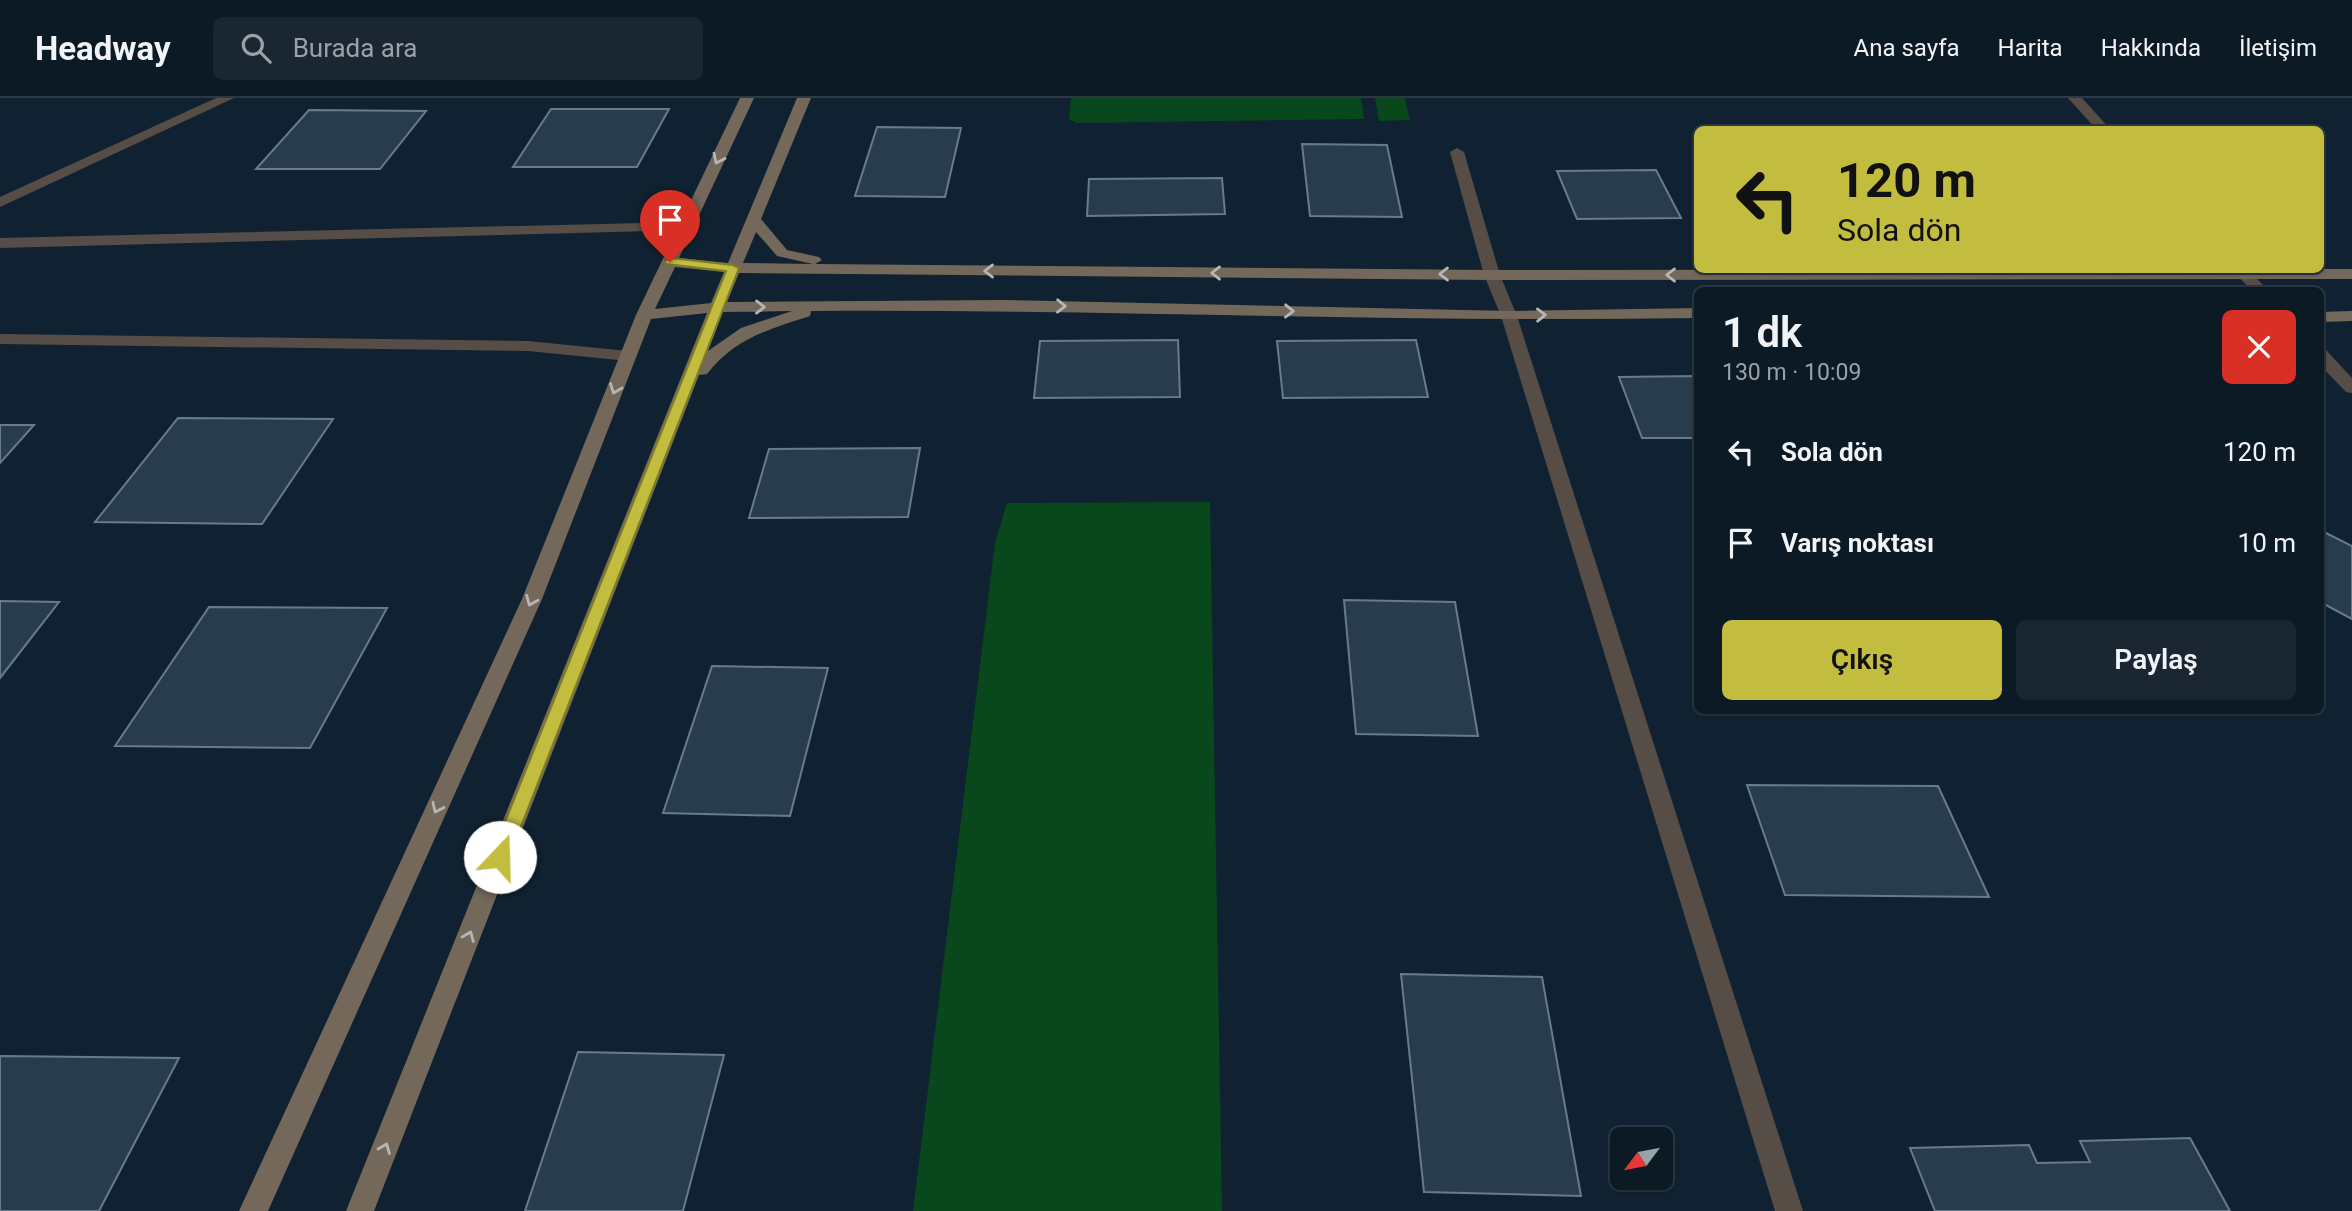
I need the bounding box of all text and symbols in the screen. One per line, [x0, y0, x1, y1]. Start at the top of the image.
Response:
search box [213, 17, 703, 80]
text: Headway [35, 29, 171, 68]
icon: search [237, 29, 275, 67]
text: Burada ara [293, 33, 417, 63]
text: Ana sayfa [1854, 34, 1960, 62]
text: Harita [1998, 34, 2063, 62]
text: Hakkında [2101, 34, 2201, 62]
text: İletişim [2239, 34, 2317, 62]
one-way arrow [712, 152, 726, 164]
text: 120 m [1837, 152, 1976, 209]
icon: left [1722, 154, 1813, 245]
pin [640, 190, 700, 262]
icon: arrive [651, 201, 689, 239]
text: Sola dön [1837, 211, 1961, 249]
one-way arrow [983, 263, 994, 279]
one-way arrow [1211, 265, 1221, 281]
one-way arrow [1438, 267, 1449, 282]
one-way arrow [1666, 267, 1676, 283]
one-way arrow [1057, 298, 1067, 314]
one-way arrow [755, 299, 766, 314]
one-way arrow [1284, 303, 1295, 319]
one-way arrow [1536, 307, 1547, 323]
text: 1 dk [1722, 308, 1802, 357]
button: close [2222, 310, 2296, 384]
text: 130 m · 10:09 [1722, 359, 1861, 386]
one-way arrow [609, 383, 623, 395]
icon: left [1722, 433, 1760, 471]
text: Sola dön [1781, 437, 1883, 467]
text: 120 m [2223, 437, 2296, 467]
icon: arrive [1722, 524, 1760, 562]
text: Varış noktası [1781, 528, 1934, 558]
text: 10 m [2238, 528, 2296, 558]
one-way arrow [525, 594, 539, 606]
button: Çıkış [1722, 620, 2002, 700]
button: Paylaş [2016, 620, 2296, 700]
one-way arrow [431, 801, 445, 813]
position arrow [463, 820, 537, 894]
one-way arrow [460, 931, 474, 943]
north arrow [1610, 1127, 1673, 1190]
map controls [1610, 1127, 1673, 1190]
one-way arrow [376, 1142, 390, 1154]

